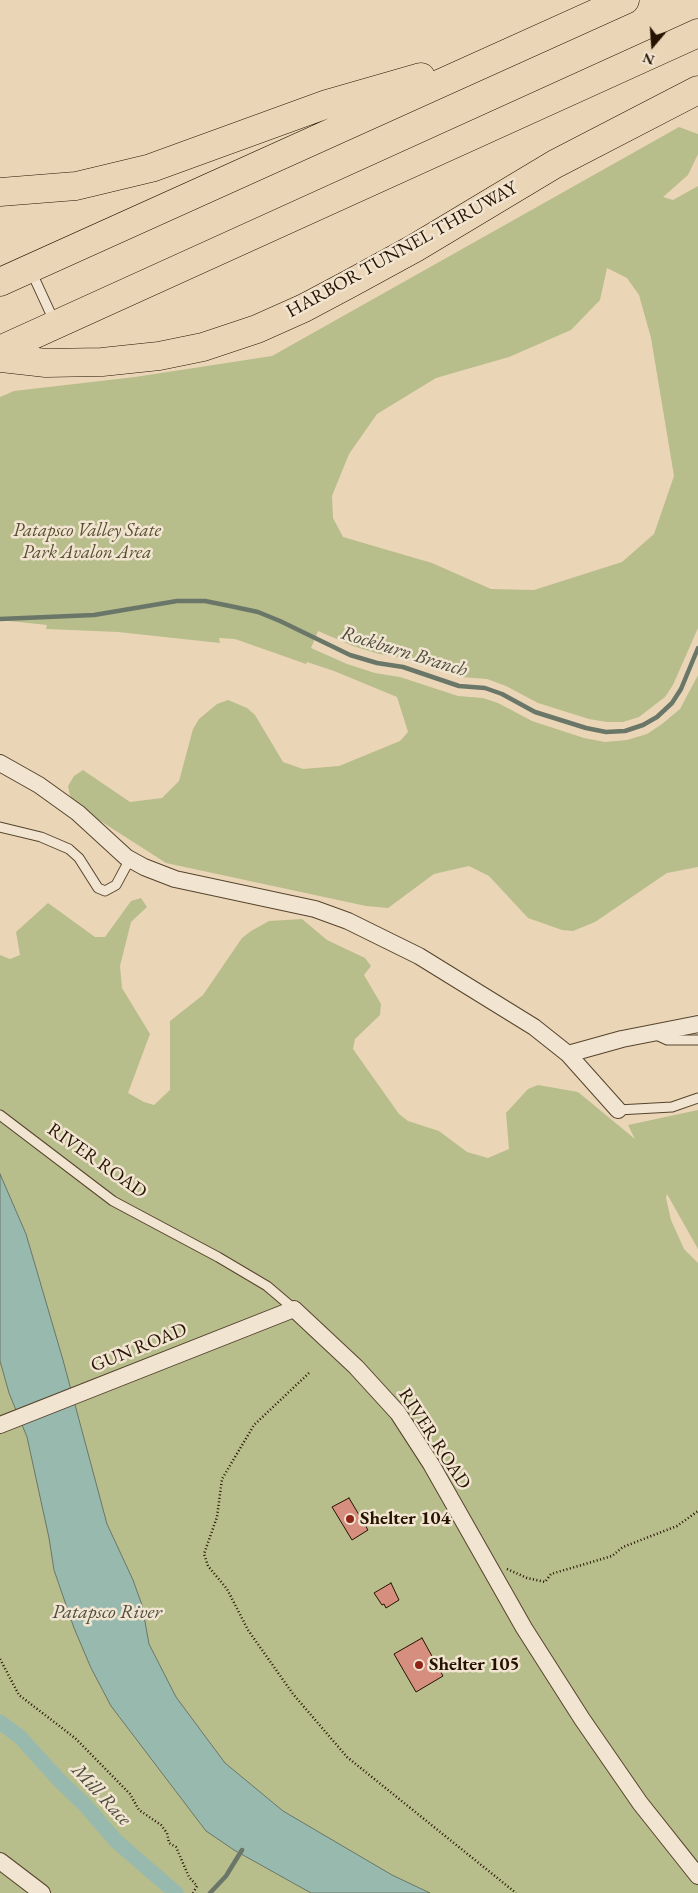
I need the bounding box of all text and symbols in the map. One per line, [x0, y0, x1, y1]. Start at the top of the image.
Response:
north arrow [628, 20, 678, 70]
text: N [640, 49, 657, 70]
street label: HARBOR TUNNEL THRUWAY [282, 177, 522, 323]
park label: Patapsco Valley State Park Avalon Area [13, 520, 161, 564]
water label: Rockburn Branch [338, 621, 470, 683]
street label: RIVER ROAD [43, 1118, 151, 1204]
street label: GUN ROAD [88, 1318, 190, 1378]
street label: RIVER ROAD [393, 1384, 475, 1494]
place label: Shelter 104 [360, 1508, 451, 1530]
marker: Shelter 104 [344, 1513, 356, 1525]
water label: Patapsco River [52, 1601, 162, 1625]
place label: Shelter 105 [429, 1654, 520, 1676]
marker: Shelter 105 [413, 1659, 425, 1671]
water label: Mill Race [66, 1759, 136, 1831]

